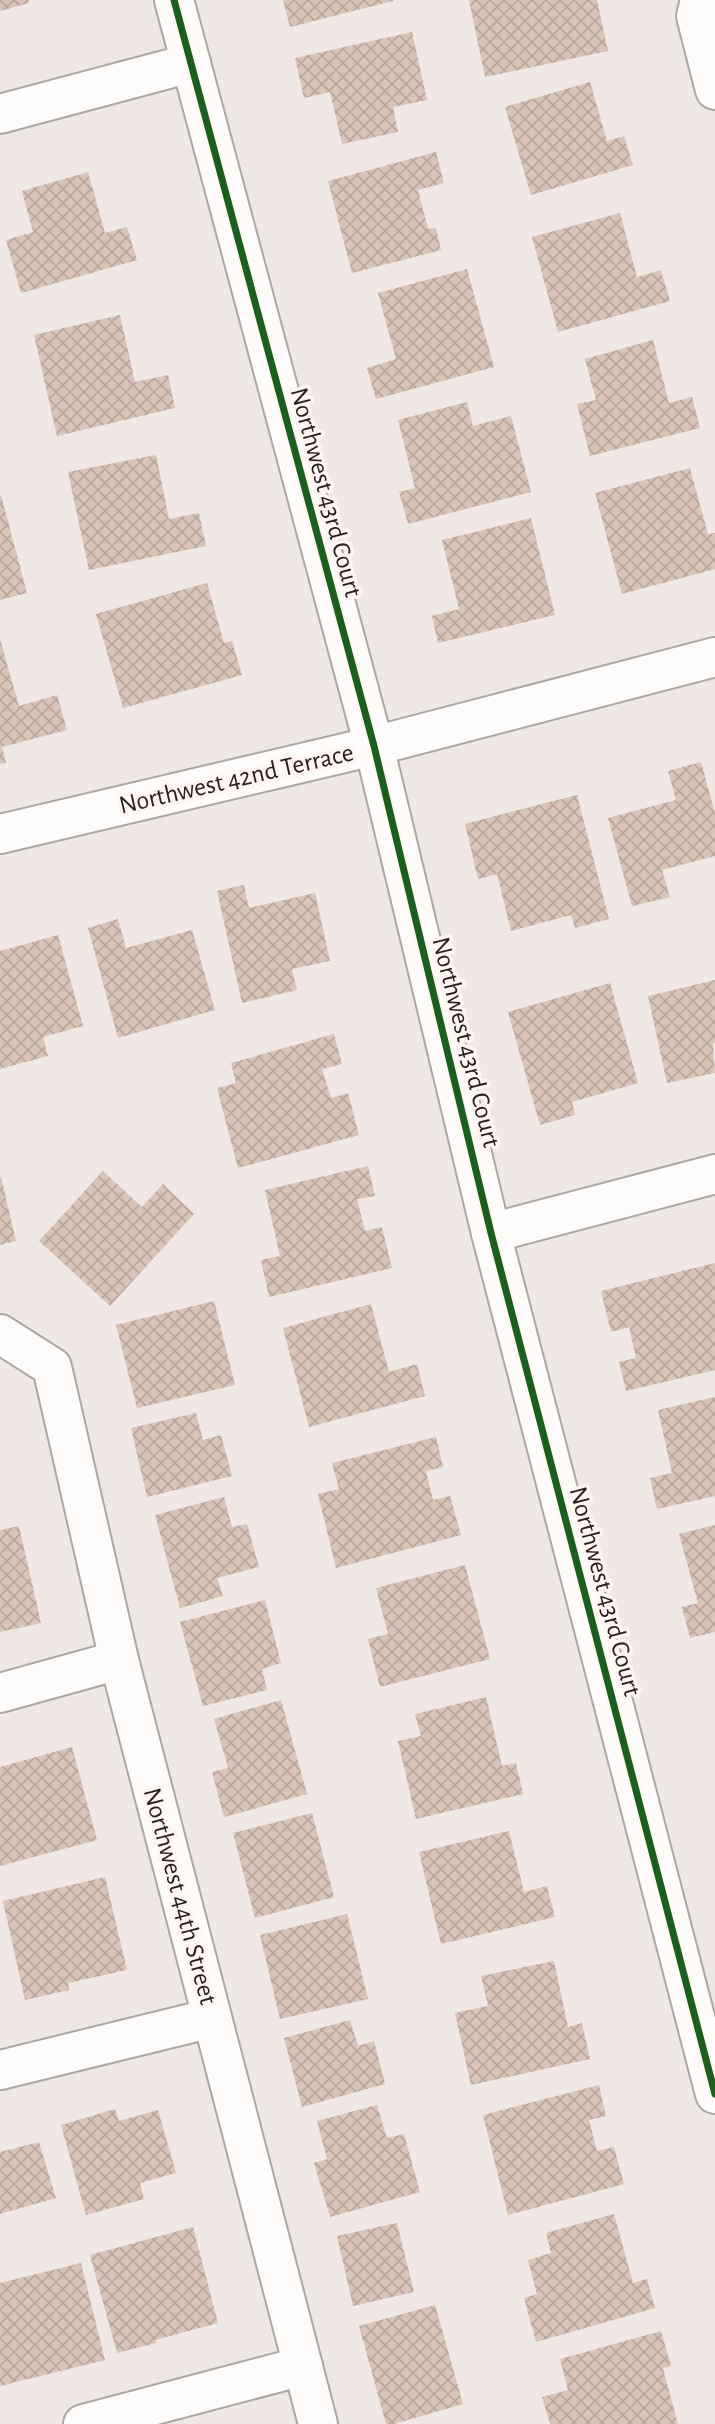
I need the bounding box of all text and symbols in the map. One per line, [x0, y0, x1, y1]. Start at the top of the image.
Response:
street label: Northwest 43rd Court [286, 385, 366, 600]
street label: Northwest 42nd Terrace [116, 739, 356, 819]
street label: Northwest 43rd Court [427, 934, 505, 1150]
street label: Northwest 43rd Court [565, 1484, 645, 1699]
street label: Northwest 44th Street [139, 1785, 221, 2007]

